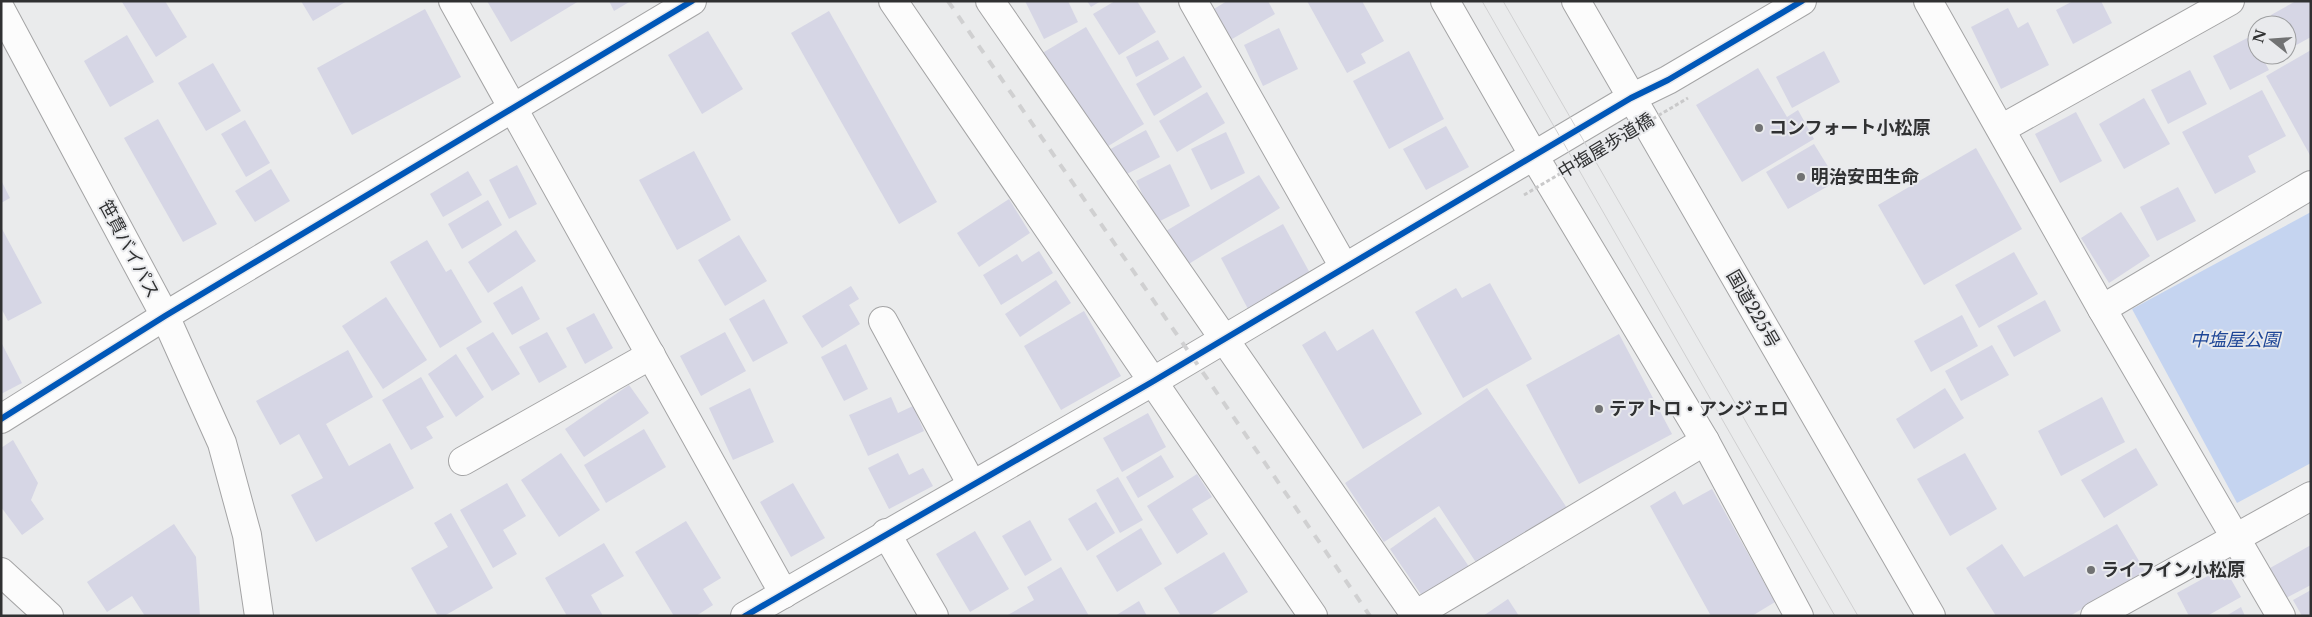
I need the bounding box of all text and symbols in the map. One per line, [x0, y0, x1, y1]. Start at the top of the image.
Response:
north arrow [2247, 15, 2297, 65]
text: N [2249, 27, 2270, 45]
street label: 中塩屋歩道橋 [1554, 109, 1658, 183]
place label: コンフォート小松原 [1769, 117, 1930, 139]
marker: コンフォート小松原 [1753, 122, 1765, 134]
place label: 明治安田生命 [1811, 166, 1919, 188]
marker: 明治安田生命 [1795, 171, 1807, 183]
street label: 笹貫バイパス [94, 196, 164, 302]
street label: 国道225号 [1722, 266, 1784, 352]
park label: 中塩屋公園 [2190, 329, 2283, 351]
place label: テアトロ・アンジェロ [1609, 398, 1788, 420]
marker: テアトロ・アンジェロ [1593, 403, 1605, 415]
place label: ライフイン小松原 [2101, 559, 2245, 581]
marker: ライフイン小松原 [2085, 564, 2097, 576]

